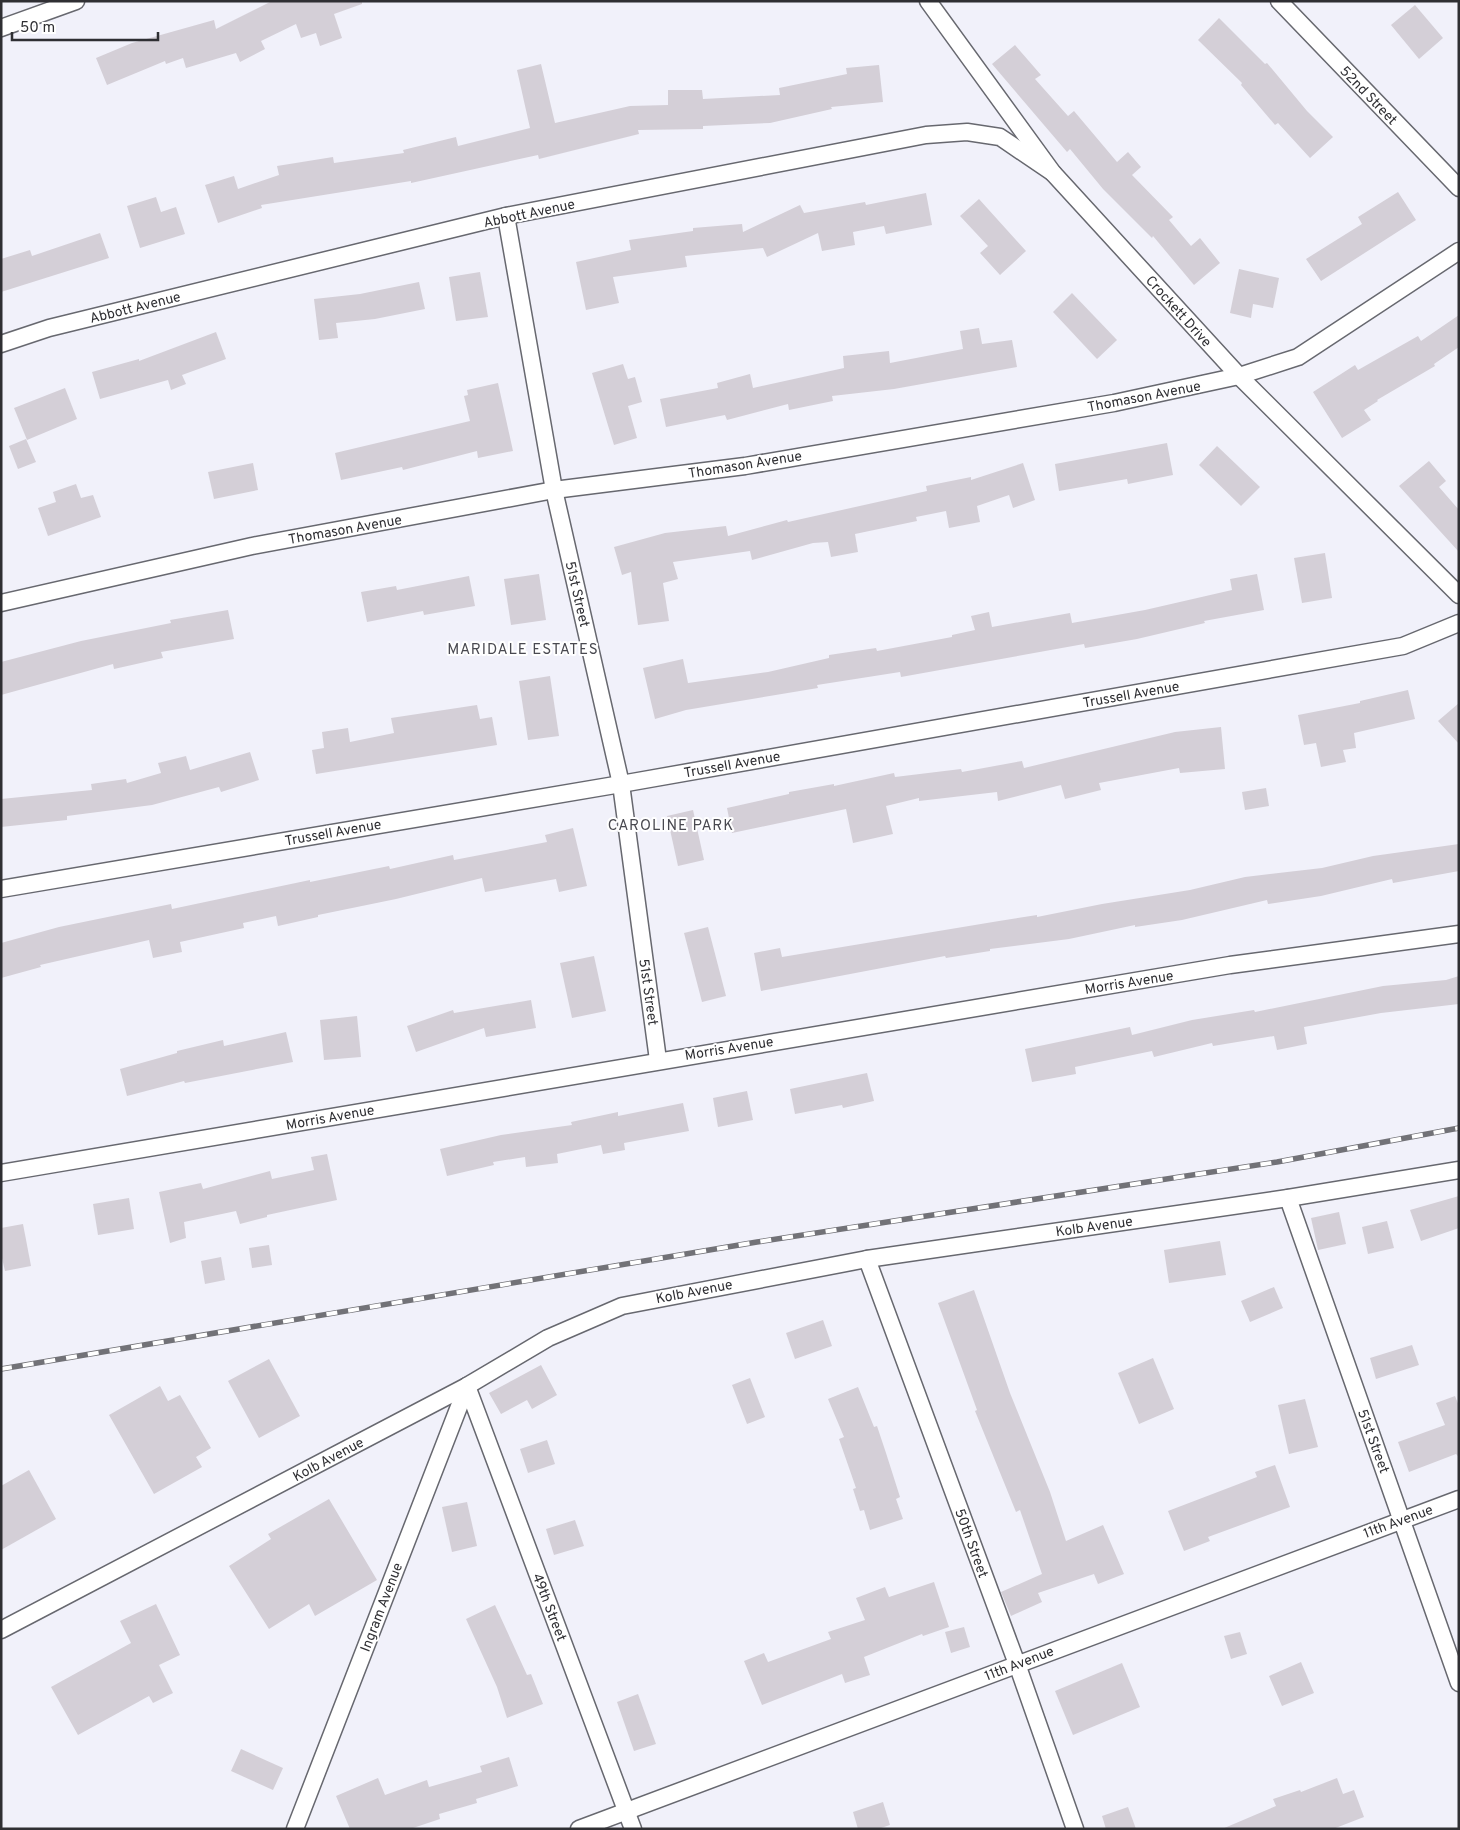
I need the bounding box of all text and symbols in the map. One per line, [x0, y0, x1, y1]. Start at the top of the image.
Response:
scale bar [12, 10, 159, 42]
text: 50 m [20, 19, 55, 38]
street label: 52nd Street [1336, 63, 1400, 129]
street label: Abbott Avenue [482, 196, 577, 232]
street label: Crockett Drive [1141, 273, 1214, 351]
street label: Abbott Avenue [88, 289, 183, 328]
street label: Thomason Avenue [1086, 378, 1202, 417]
street label: Thomason Avenue [687, 448, 803, 483]
street label: Thomason Avenue [287, 512, 403, 549]
street label: 51st Street [561, 560, 592, 629]
district label: MARIDALE ESTATES [447, 641, 599, 660]
street label: Trussell Avenue [1082, 679, 1181, 712]
street label: Trussell Avenue [683, 749, 782, 782]
street label: Trussell Avenue [284, 817, 383, 850]
district label: CAROLINE PARK [608, 817, 734, 836]
street label: 51st Street [634, 958, 661, 1027]
street label: Morris Avenue [1084, 968, 1175, 999]
street label: Morris Avenue [684, 1034, 775, 1065]
street label: Morris Avenue [285, 1102, 376, 1135]
street label: Kolb Avenue [1055, 1214, 1134, 1241]
street label: Kolb Avenue [654, 1277, 734, 1308]
street label: 51st Street [1353, 1407, 1392, 1476]
street label: Kolb Avenue [290, 1435, 367, 1486]
street label: 11th Avenue [1361, 1502, 1436, 1543]
street label: 50th Street [950, 1507, 991, 1580]
street label: Ingram Avenue [358, 1561, 407, 1655]
street label: 49th Street [528, 1571, 569, 1644]
street label: 11th Avenue [982, 1643, 1057, 1685]

